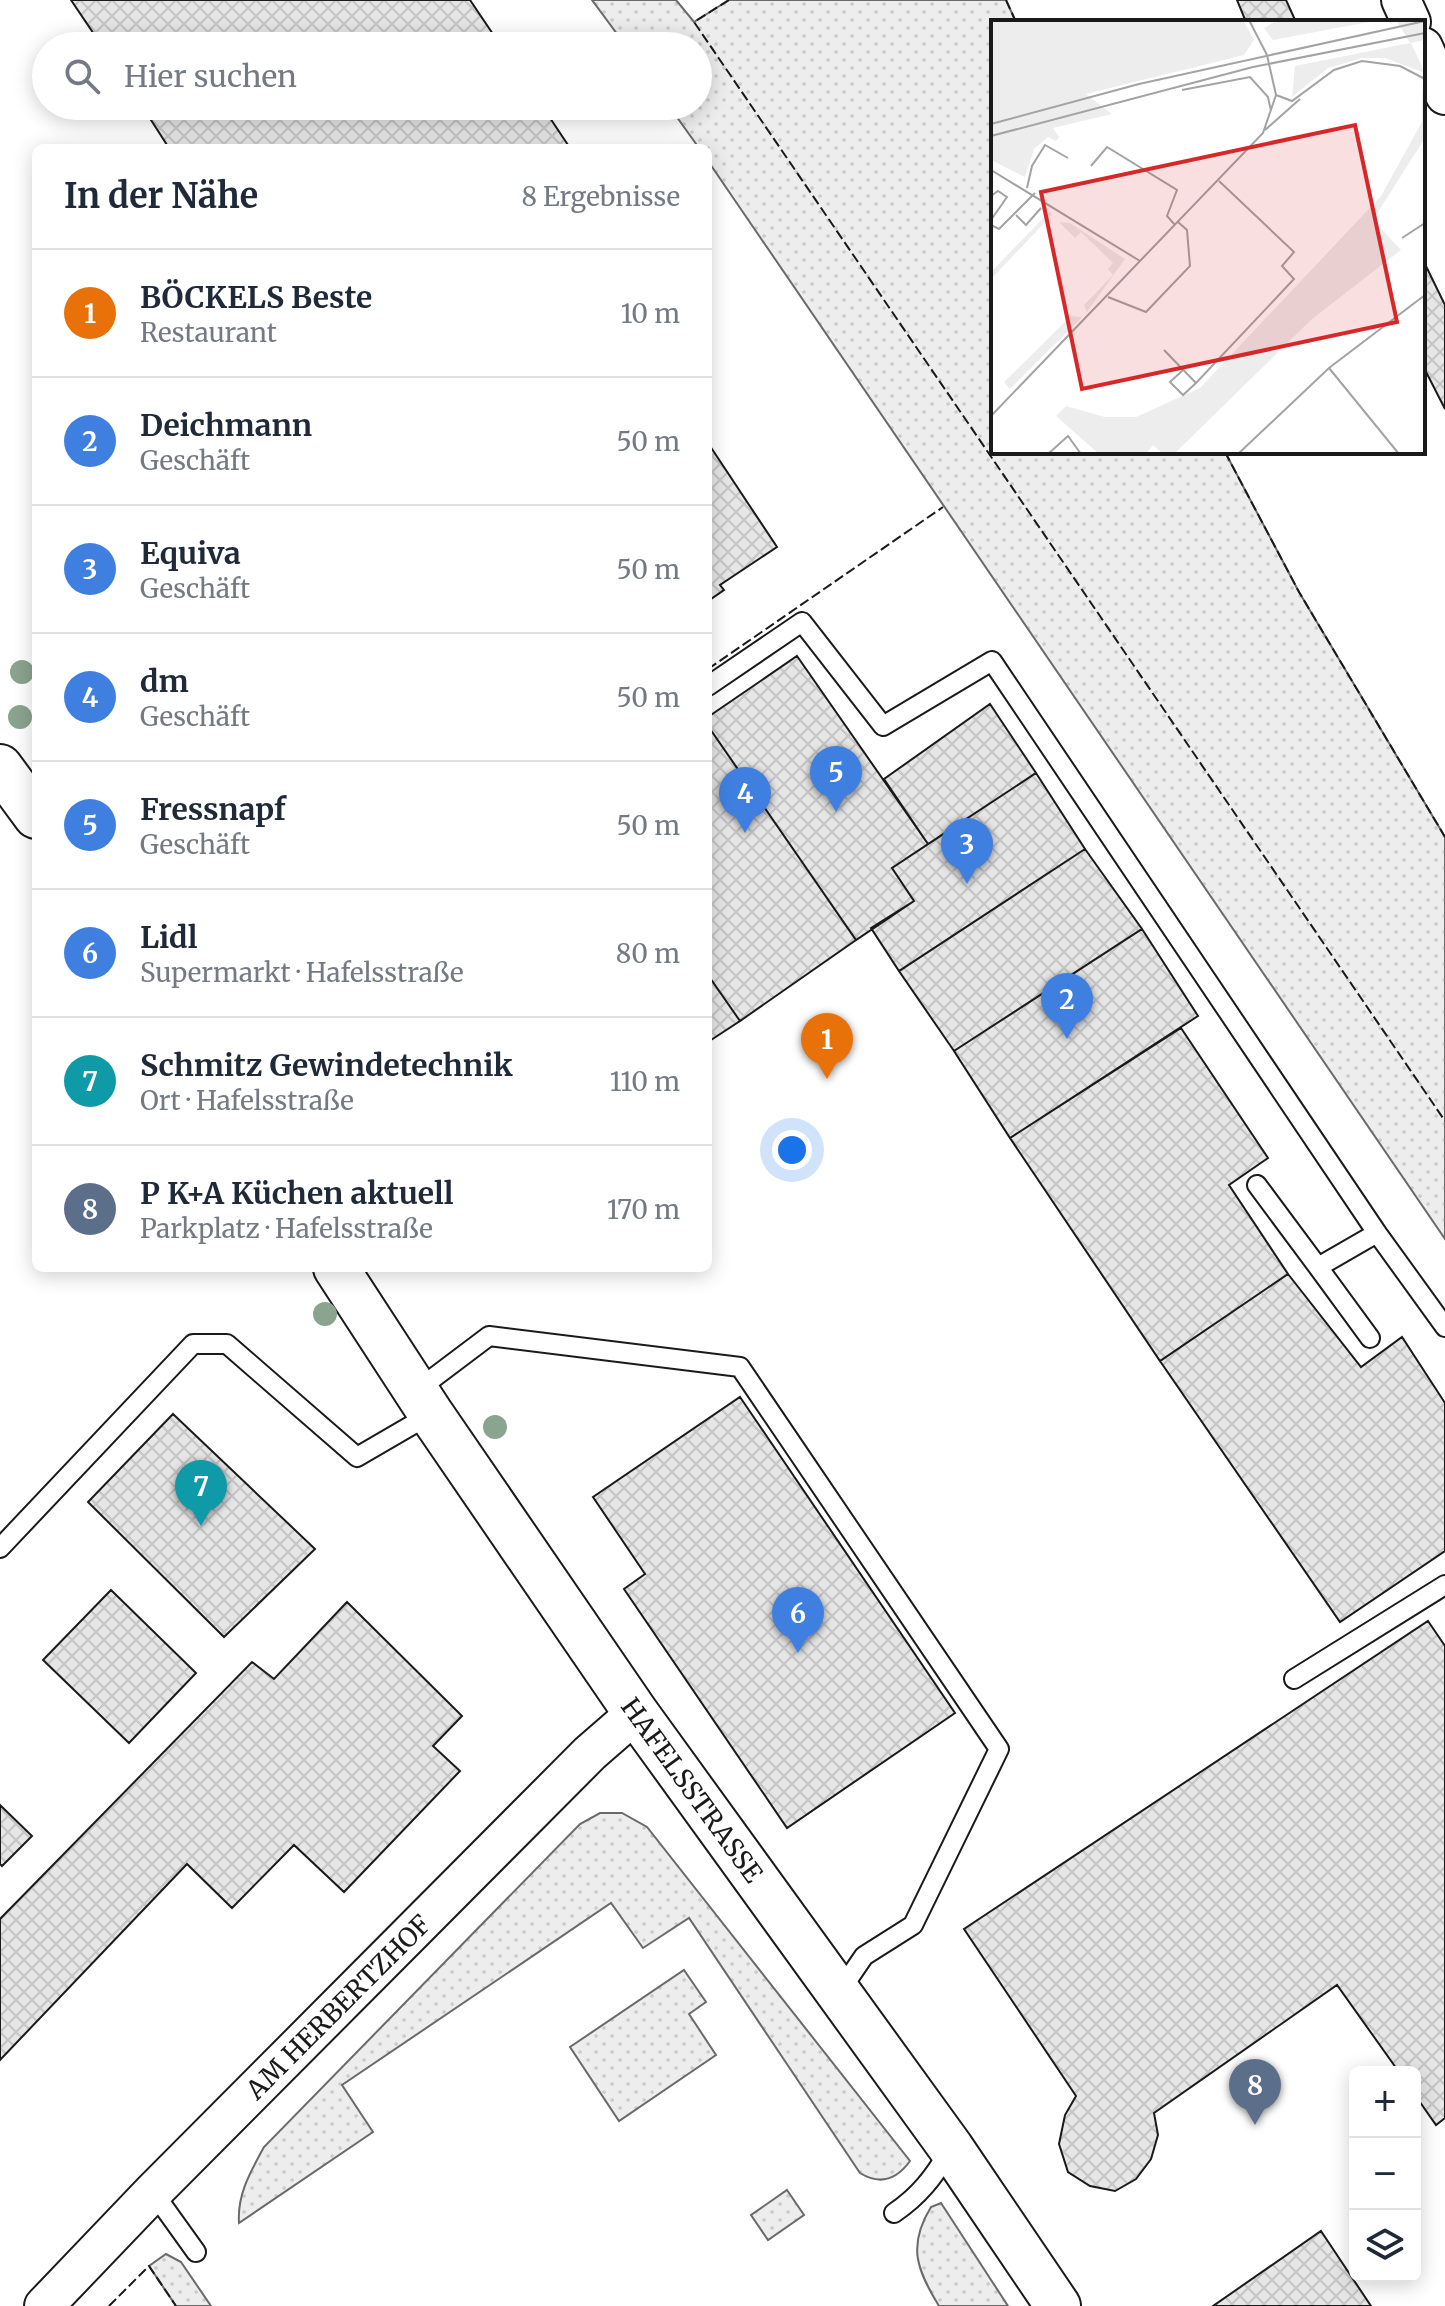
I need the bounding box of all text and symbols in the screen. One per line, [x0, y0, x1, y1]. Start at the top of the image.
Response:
inset map [991, 20, 1425, 454]
search box [32, 32, 712, 120]
icon: search [60, 54, 104, 98]
text: Hier suchen [124, 57, 297, 95]
text: In der Nähe [64, 175, 258, 217]
text: 8 Ergebnisse [521, 180, 680, 213]
text: BÖCKELS Beste [140, 278, 372, 316]
text: 1 [84, 297, 96, 330]
text: 10 m [621, 297, 680, 330]
text: Restaurant [140, 316, 277, 349]
text: Deichmann [140, 406, 312, 444]
text: 2 [82, 425, 98, 458]
text: 50 m [616, 425, 680, 458]
text: Geschäft [140, 444, 250, 477]
text: Equiva [140, 534, 241, 572]
text: 3 [83, 553, 97, 586]
text: 50 m [616, 553, 680, 586]
text: Geschäft [140, 572, 250, 605]
text: dm [140, 662, 189, 700]
text: 4 [82, 681, 98, 714]
text: 50 m [616, 681, 680, 714]
text: Geschäft [140, 700, 250, 733]
pin: 5 [810, 746, 862, 812]
pin: 4 [719, 767, 771, 833]
text: Fressnapf [140, 790, 286, 828]
text: 5 [82, 809, 98, 842]
text: 50 m [616, 809, 680, 842]
pin: 3 [941, 818, 993, 884]
text: Geschäft [140, 828, 250, 861]
text: Lidl [140, 918, 197, 956]
text: 6 [82, 937, 98, 970]
text: 80 m [616, 937, 680, 970]
text: Supermarkt · Hafelsstraße [140, 956, 464, 989]
pin: 2 [1041, 973, 1093, 1039]
pin: 1 [801, 1013, 853, 1079]
text: Schmitz Gewindetechnik [140, 1046, 513, 1084]
text: 7 [82, 1065, 98, 1098]
text: 110 m [610, 1065, 680, 1098]
text: Ort · Hafelsstraße [140, 1084, 354, 1117]
your location [772, 1130, 812, 1170]
text: P K+A Küchen aktuell [140, 1174, 453, 1212]
text: 8 [82, 1193, 98, 1226]
text: 170 m [607, 1193, 680, 1226]
text: Parkplatz · Hafelsstraße [140, 1212, 433, 1245]
pin: 7 [175, 1460, 227, 1526]
pin: 6 [772, 1587, 824, 1653]
street label: HAFELSSTRASSE [614, 1691, 770, 1889]
street label: AM HERBERTZHOF [238, 1908, 437, 2107]
pin: 8 [1229, 2059, 1281, 2125]
map controls [1349, 2066, 1421, 2282]
button: + [1349, 2066, 1421, 2138]
button: − [1349, 2138, 1421, 2210]
button: layers [1349, 2210, 1421, 2282]

